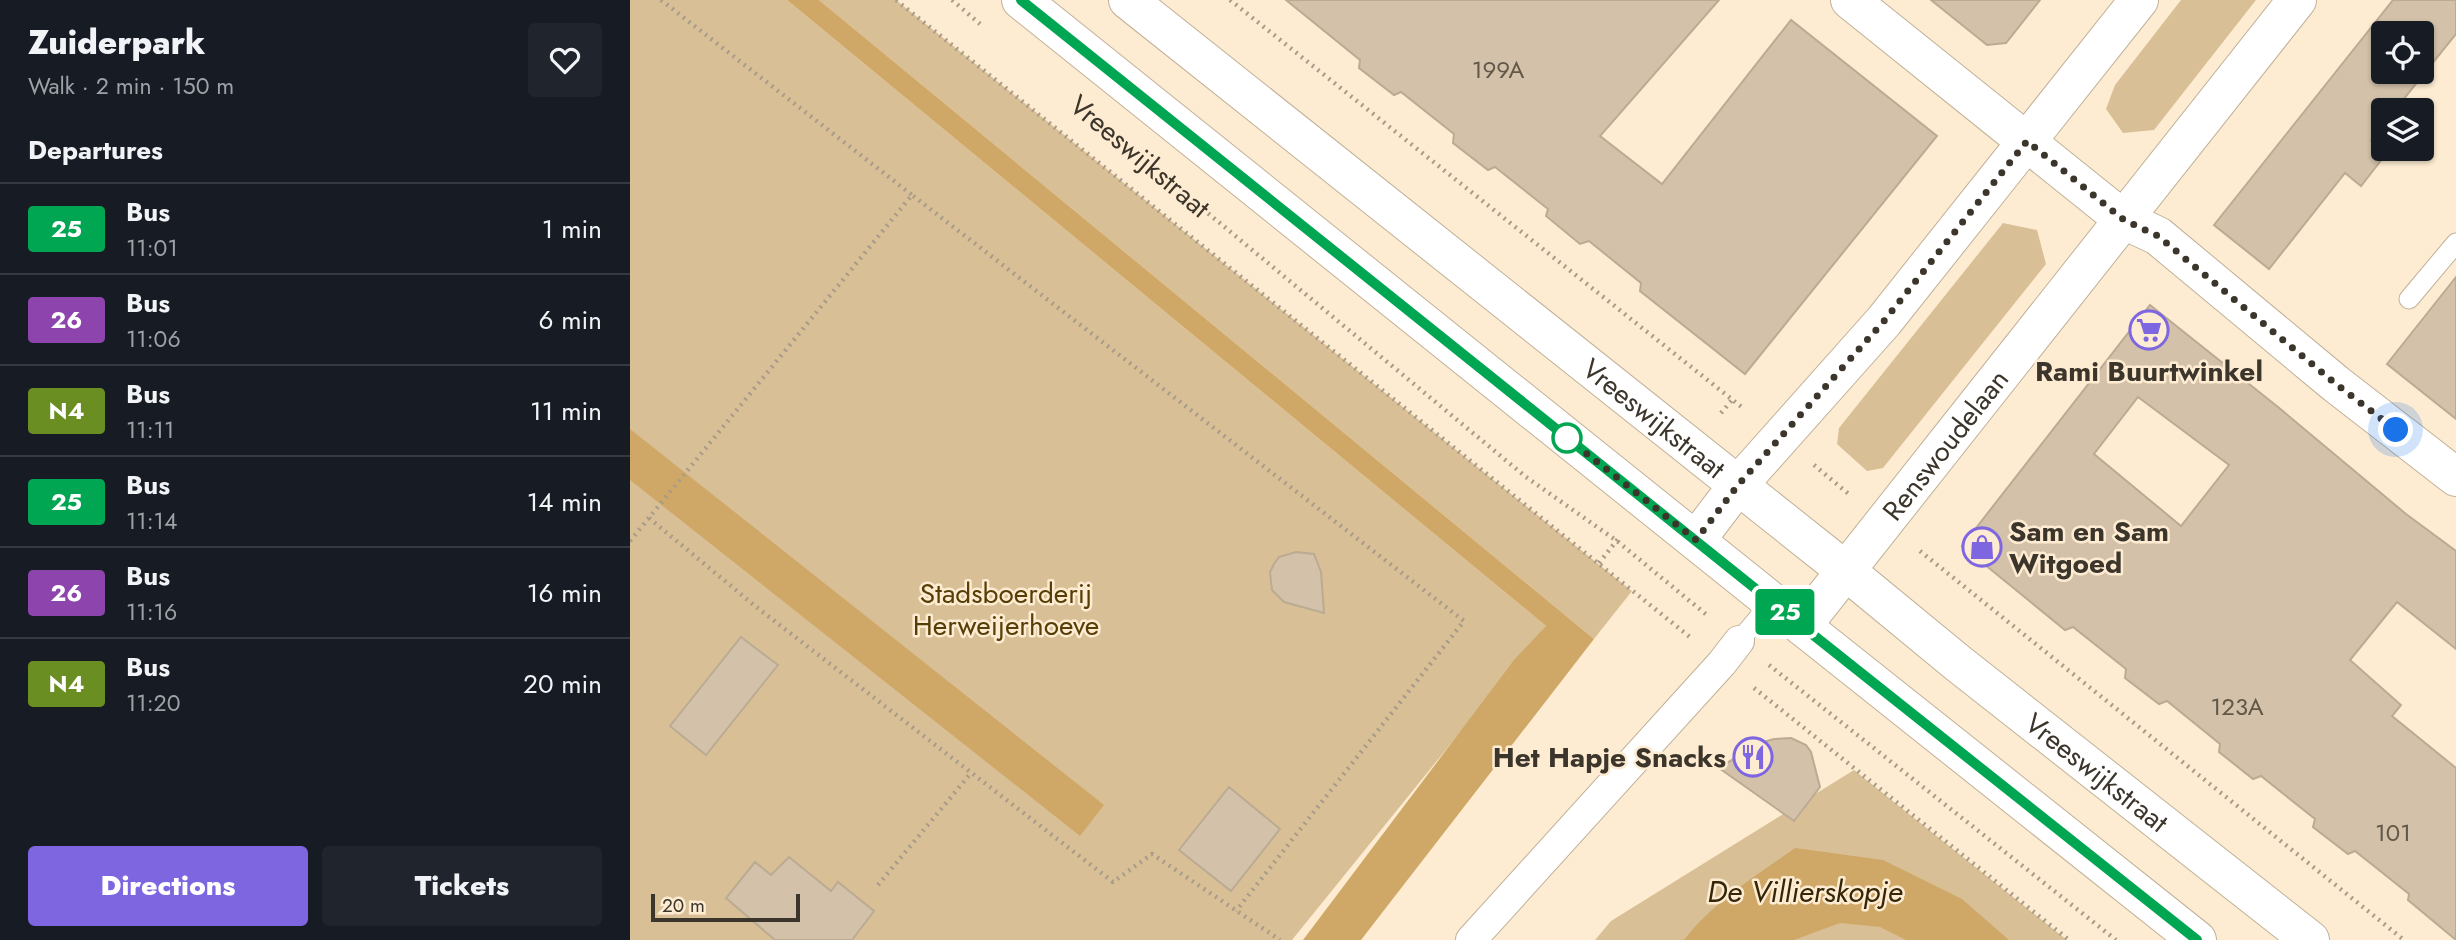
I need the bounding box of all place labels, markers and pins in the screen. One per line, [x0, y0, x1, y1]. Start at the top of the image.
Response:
supermarket icon: Rami Buurtwinkel [2128, 309, 2170, 351]
place label: Rami Buurtwinkel [2035, 351, 2263, 392]
unlabelled marker [1552, 423, 1582, 453]
place label: Sam en Sam Witgoed [2009, 511, 2169, 584]
shop icon: Sam en Sam Witgoed [1961, 526, 2003, 568]
restaurant icon: Het Hapje Snacks [1732, 736, 1774, 778]
place label: Het Hapje Snacks [1493, 737, 1726, 778]

